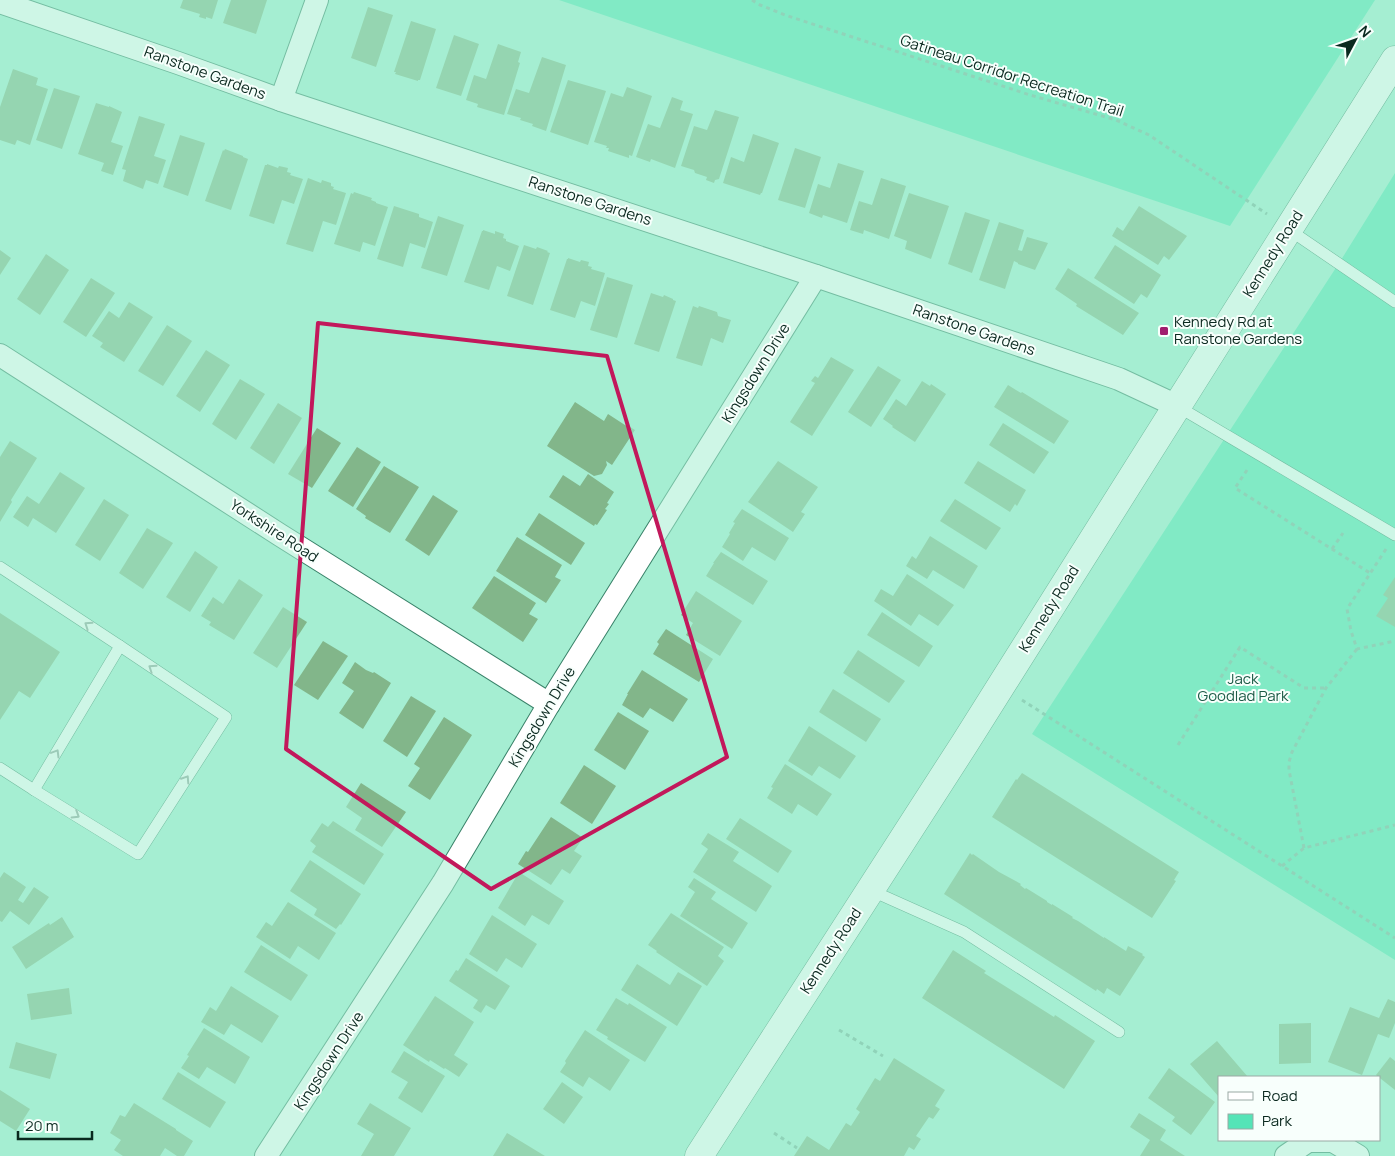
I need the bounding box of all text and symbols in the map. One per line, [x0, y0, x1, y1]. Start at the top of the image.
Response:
north arrow [1330, 15, 1380, 65]
text: N [1355, 21, 1376, 41]
street label: Gatineau Corridor Recreation Trail [898, 29, 1127, 122]
street label: Ranstone Gardens [141, 41, 269, 104]
street label: Ranstone Gardens [526, 171, 654, 230]
street label: Kennedy Road [1238, 206, 1308, 301]
street label: Ranstone Gardens [910, 299, 1038, 360]
place label: Kennedy Rd at Ranstone Gardens [1174, 311, 1302, 349]
street label: Kingsdown Drive [716, 319, 795, 427]
marker: Kennedy Rd at Ranstone Gardens [1158, 325, 1170, 337]
street label: Yorkshire Road [226, 494, 323, 567]
street label: Kennedy Road [1014, 561, 1084, 656]
one-way arrow [84, 622, 94, 631]
street label: Kingsdown Drive [503, 662, 580, 771]
one-way arrow [149, 665, 158, 674]
park label: Jack Goodlad Park [1198, 668, 1289, 706]
one-way arrow [50, 749, 60, 758]
one-way arrow [180, 776, 189, 785]
one-way arrow [70, 809, 79, 819]
street label: Kennedy Road [795, 904, 866, 998]
street label: Kingsdown Drive [289, 1007, 369, 1114]
legend [1218, 1076, 1380, 1141]
text: Road [1262, 1085, 1298, 1106]
scale bar [18, 1108, 91, 1140]
text: Park [1262, 1110, 1292, 1131]
text: 20 m [25, 1115, 58, 1136]

